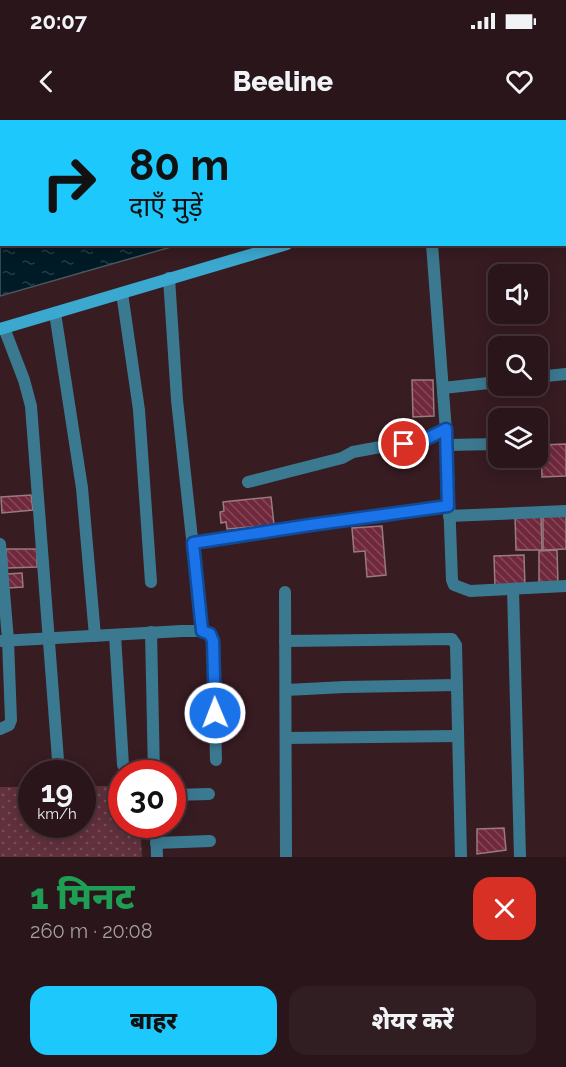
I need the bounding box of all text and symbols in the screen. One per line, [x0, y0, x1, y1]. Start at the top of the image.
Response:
text: 20:07 [30, 8, 87, 34]
icon: back [30, 65, 63, 98]
icon: heart [503, 65, 536, 98]
text: Beeline [233, 66, 333, 97]
text: 80 m [129, 141, 229, 190]
icon: right [30, 144, 108, 222]
text: दाएँ मुड़ें [129, 191, 203, 222]
map controls [488, 264, 548, 468]
button: sound [488, 264, 548, 324]
button: search [488, 336, 548, 396]
button: layers [488, 408, 548, 468]
pin [378, 418, 429, 469]
icon: arrive [387, 427, 420, 460]
position arrow [183, 681, 247, 745]
speed limit sign: 30 [108, 760, 186, 838]
text: 19 [41, 774, 73, 809]
text: km/h [37, 805, 77, 823]
text: 1 मिनट [30, 875, 135, 917]
button: close [473, 877, 536, 940]
text: 260 m · 20:08 [30, 919, 153, 943]
button: बाहर [30, 986, 277, 1055]
button: शेयर करें [289, 986, 536, 1055]

